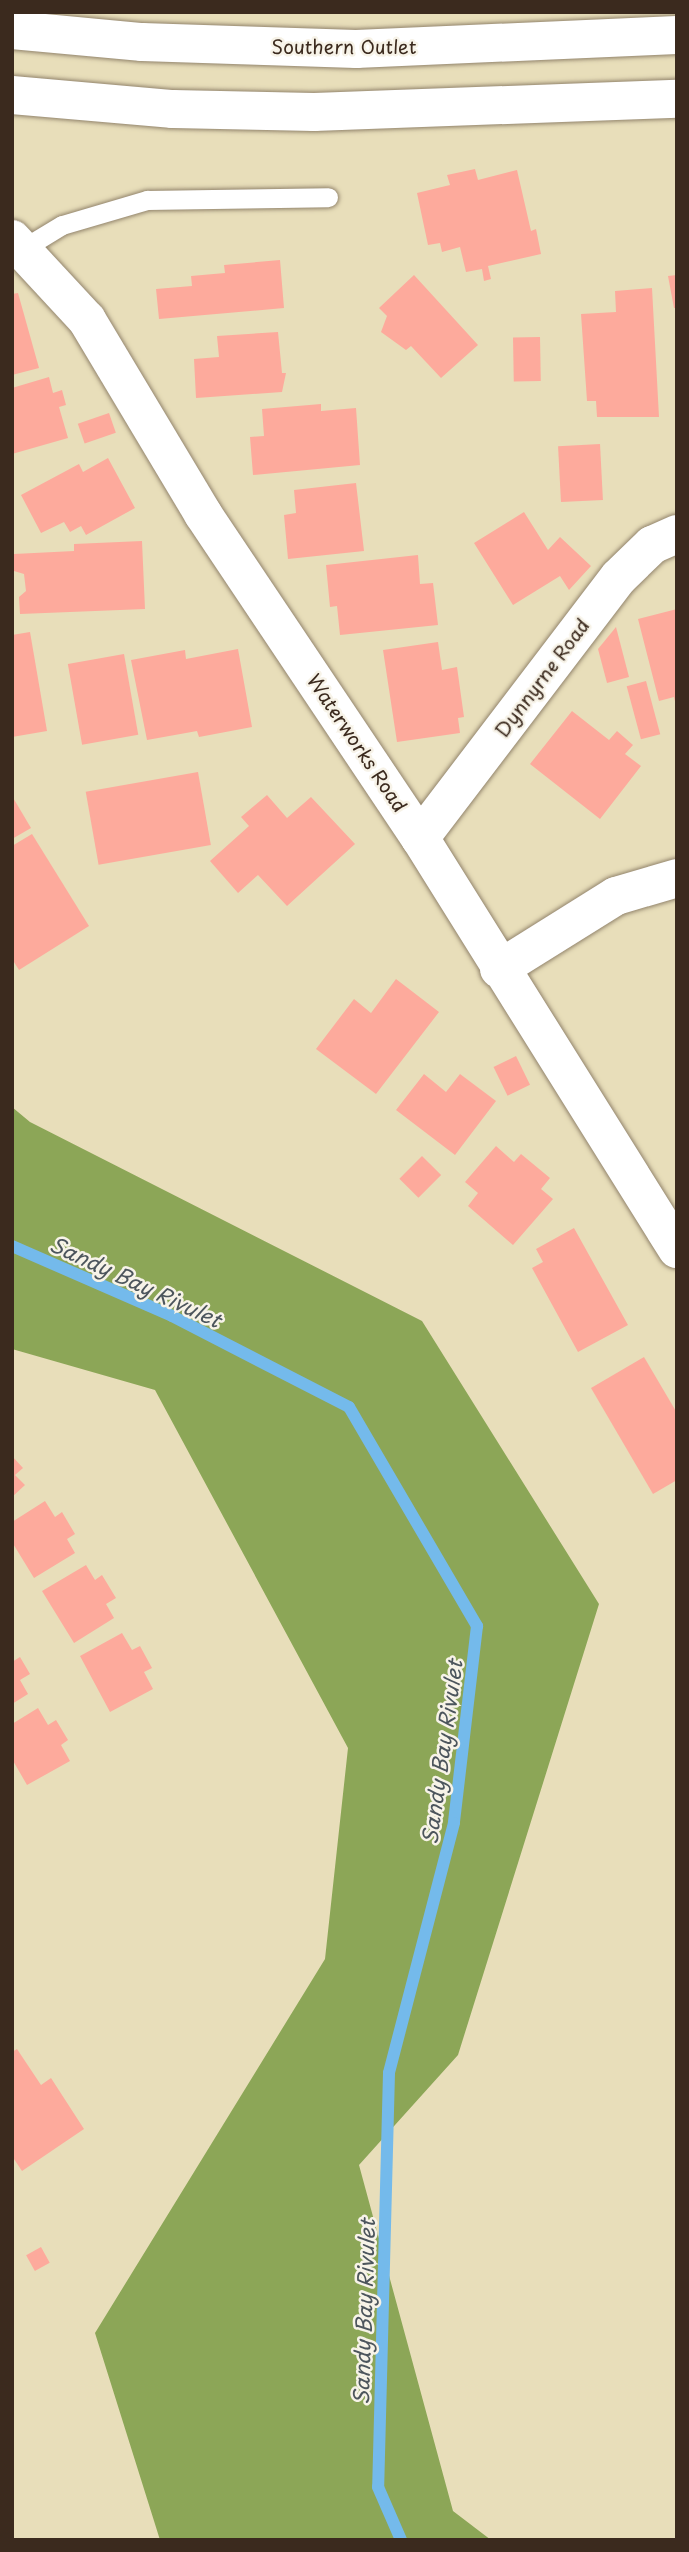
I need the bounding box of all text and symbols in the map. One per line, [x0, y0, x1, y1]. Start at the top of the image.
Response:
street label: Southern Outlet [271, 36, 417, 58]
street label: Dynnyrne Road [489, 613, 595, 743]
street label: Waterworks Road [302, 669, 412, 817]
water label: Sandy Bay Rivulet [47, 1230, 225, 1332]
water label: Sandy Bay Rivulet [416, 1658, 466, 1846]
water label: Sandy Bay Rivulet [347, 2219, 379, 2405]

